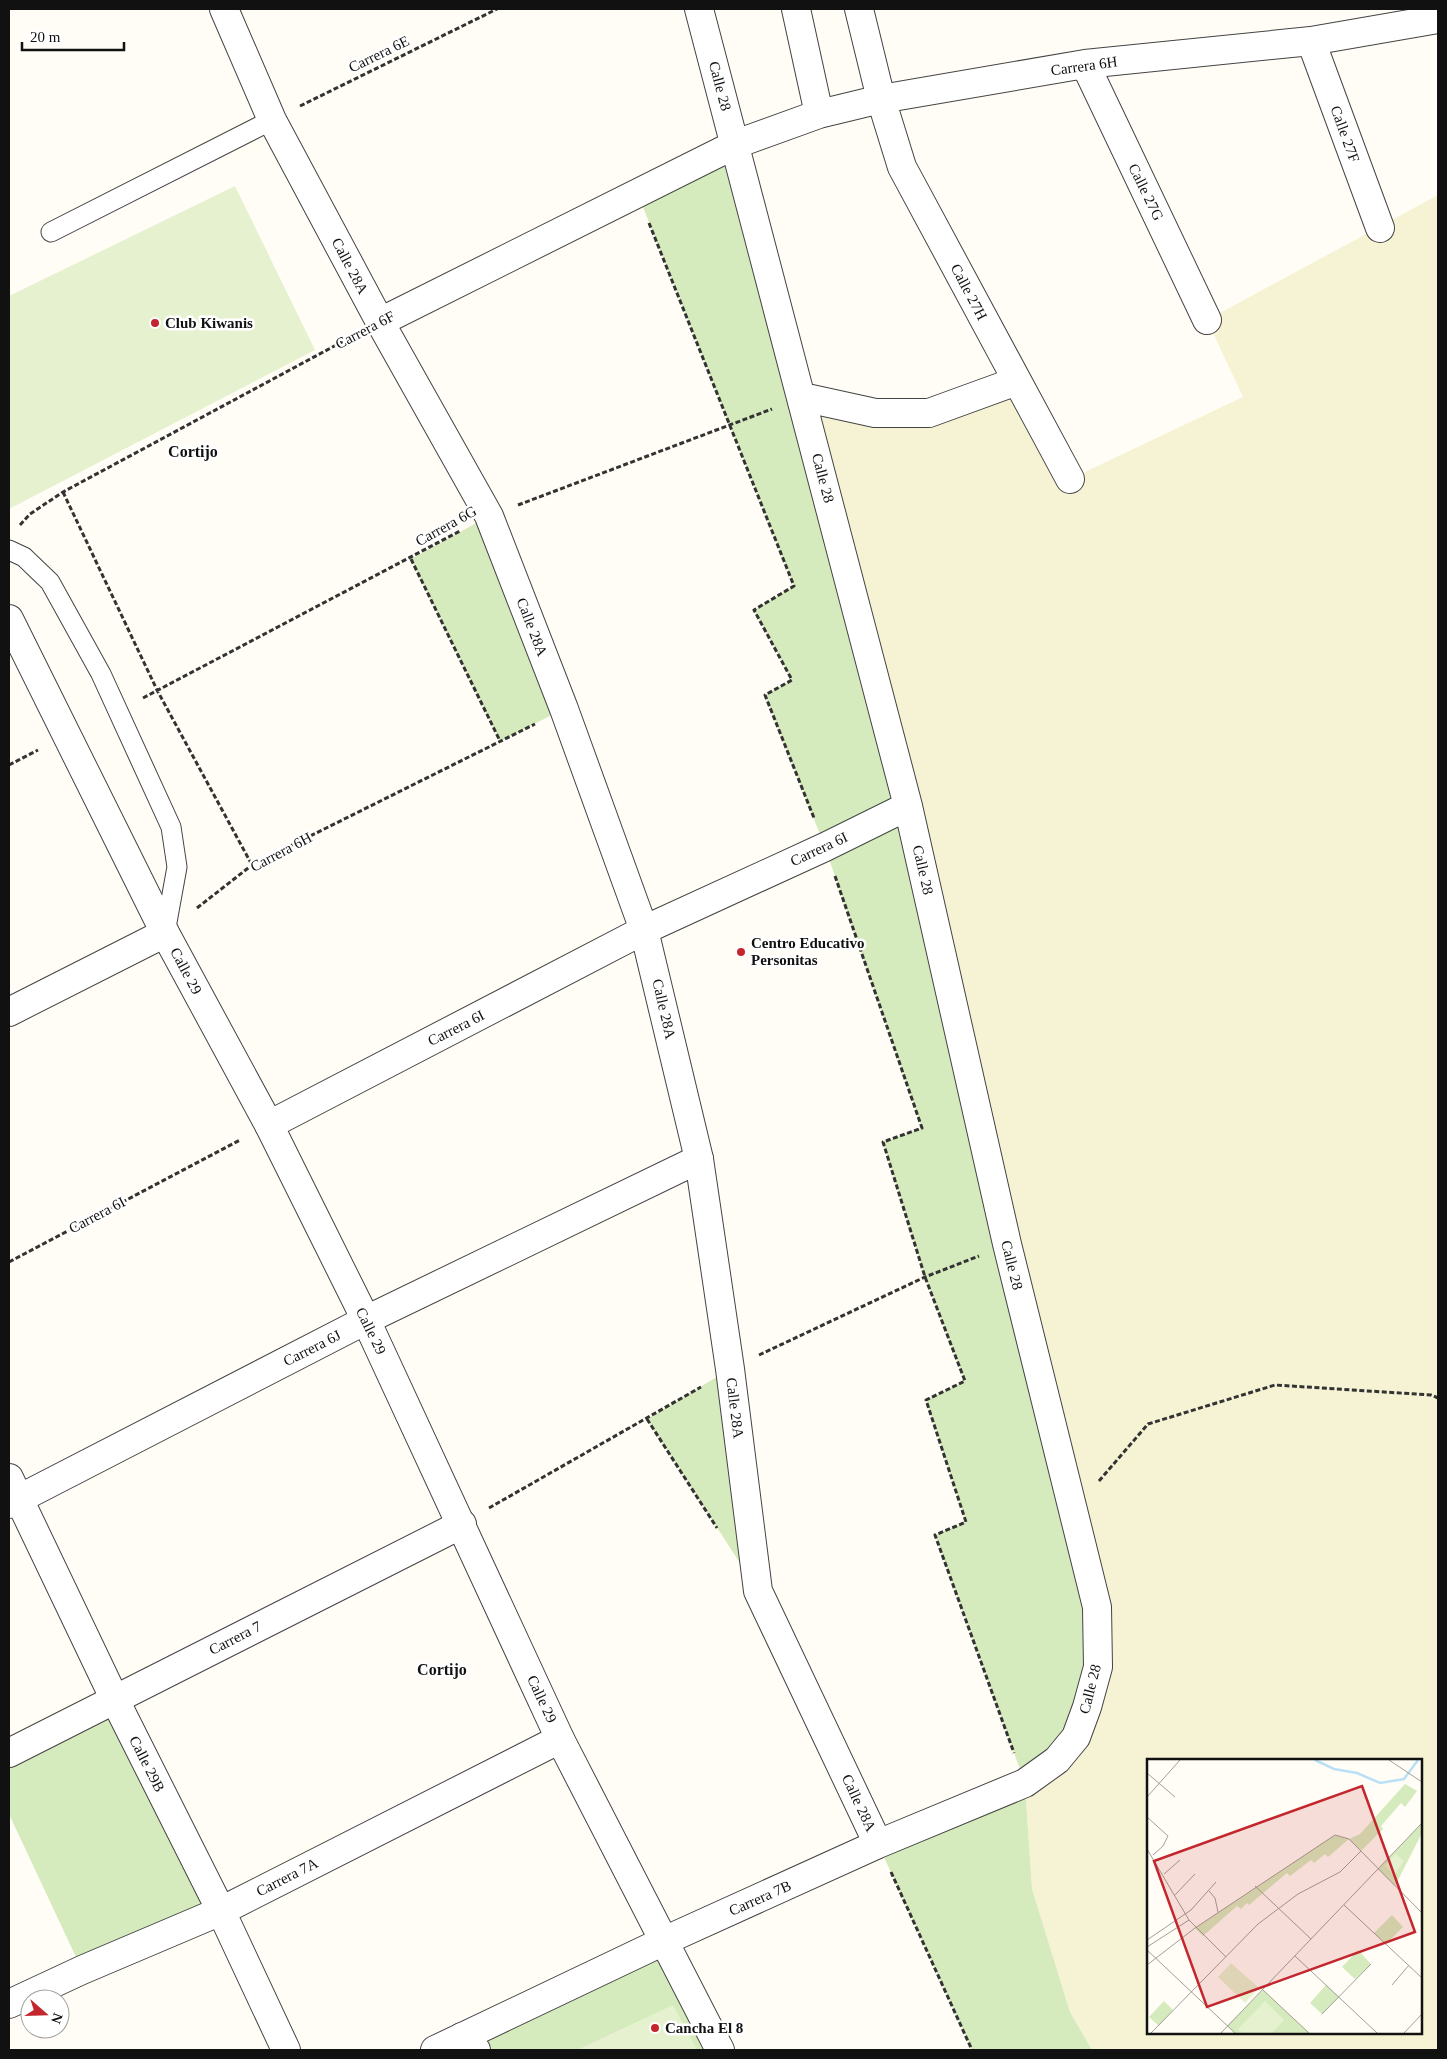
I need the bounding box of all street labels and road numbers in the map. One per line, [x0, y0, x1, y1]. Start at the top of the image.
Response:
street label: Carrera 6E [346, 32, 412, 76]
street label: Carrera 6H [1050, 53, 1118, 79]
street label: Calle 28 [706, 60, 734, 112]
street label: Calle 27F [1327, 104, 1363, 164]
street label: Calle 27G [1125, 161, 1167, 223]
street label: Calle 28A [329, 235, 372, 297]
street label: Calle 27H [948, 261, 991, 323]
street label: Carrera 6F [333, 308, 397, 352]
street label: Calle 28 [809, 452, 837, 504]
street label: Carrera 6G [413, 503, 479, 549]
street label: Calle 28A [514, 596, 550, 659]
street label: Carrera 6H [248, 829, 315, 875]
street label: Carrera 6I [788, 829, 850, 869]
street label: Calle 28 [910, 844, 936, 896]
street label: Calle 29 [167, 945, 205, 997]
street label: Calle 28A [649, 977, 679, 1041]
street label: Carrera 6I [425, 1007, 487, 1049]
street label: Carrera 6I [66, 1194, 128, 1236]
street label: Calle 28 [998, 1239, 1026, 1291]
street label: Calle 29 [353, 1305, 389, 1357]
street label: Carrera 6J [281, 1327, 343, 1369]
street label: Calle 28A [723, 1377, 747, 1440]
street label: Carrera 7 [206, 1618, 264, 1658]
street label: Calle 28 [1076, 1663, 1104, 1715]
street label: Calle 29 [524, 1673, 560, 1725]
street label: Calle 29B [126, 1733, 168, 1795]
street label: Calle 28A [839, 1772, 879, 1834]
street label: Carrera 7A [253, 1855, 321, 1899]
street label: Carrera 7B [726, 1877, 794, 1919]

